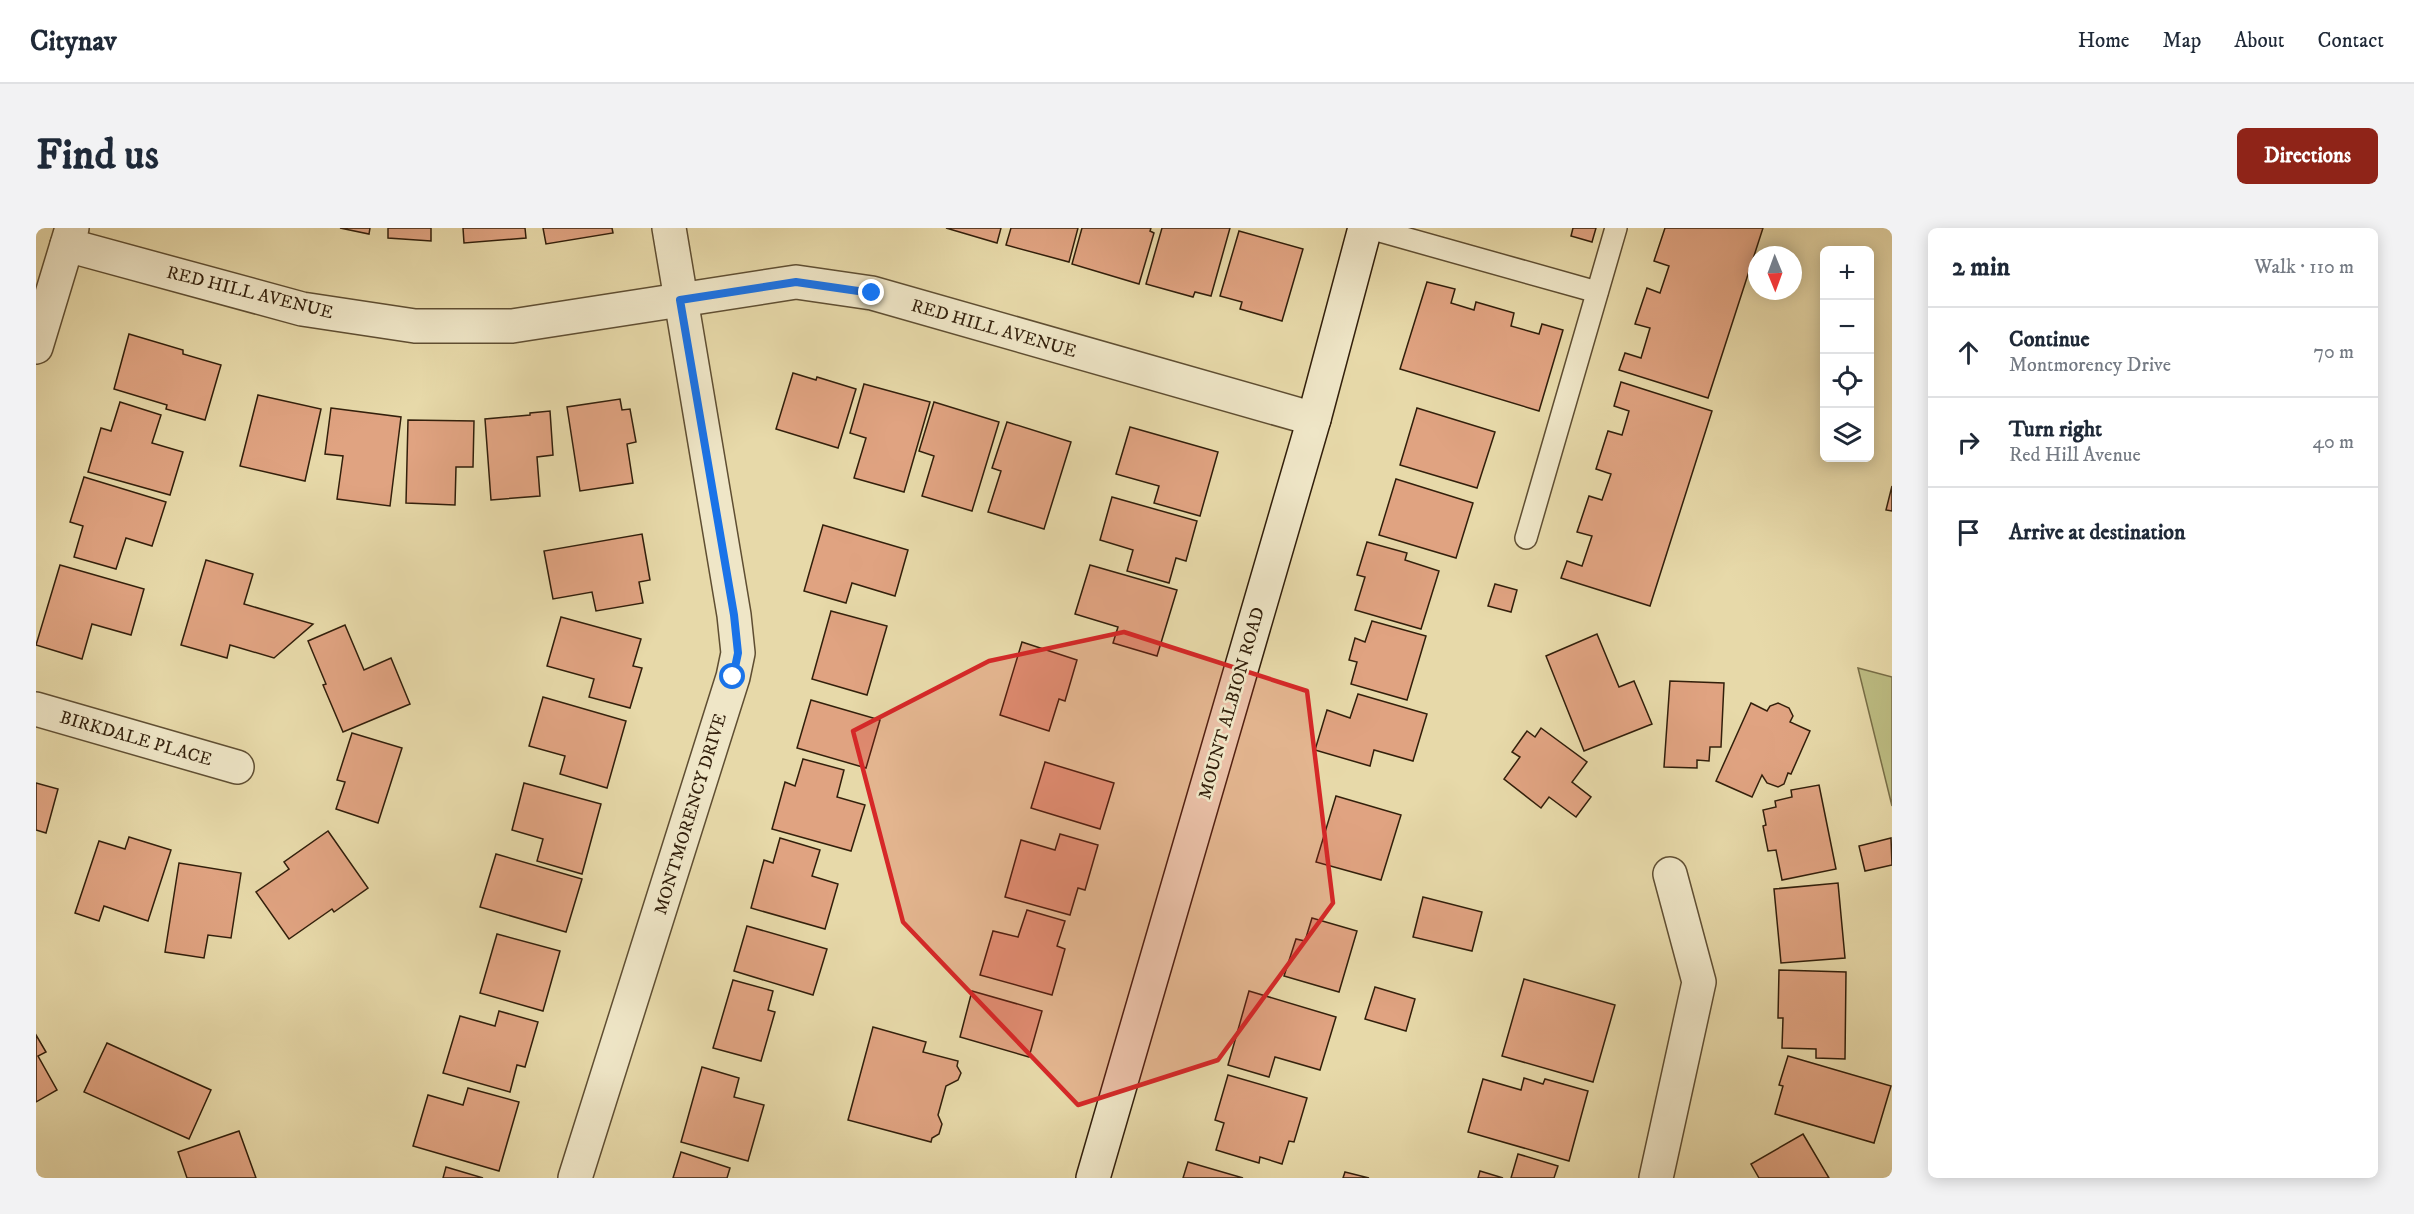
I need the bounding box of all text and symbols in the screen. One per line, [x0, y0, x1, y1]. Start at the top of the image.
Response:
text: Citynav [30, 24, 117, 59]
text: Home [2078, 28, 2130, 54]
text: Map [2163, 28, 2201, 54]
text: About [2234, 28, 2285, 54]
text: Contact [2318, 28, 2384, 54]
button: Directions [2237, 128, 2378, 184]
text: Find us [36, 130, 159, 182]
north arrow [1748, 246, 1802, 300]
map controls [1820, 246, 1874, 462]
button: + [1820, 246, 1874, 300]
text: 2 min [1952, 251, 2010, 284]
text: Walk · 110 m [2254, 255, 2354, 280]
street label: RED HILL AVENUE [164, 262, 336, 324]
route end [858, 279, 884, 305]
street label: RED HILL AVENUE [909, 295, 1079, 363]
button: − [1820, 300, 1874, 354]
text: Continue [2009, 326, 2090, 353]
icon: ahead [1952, 336, 1985, 369]
text: 70 m [2313, 340, 2354, 365]
text: Montmorency Drive [2009, 353, 2171, 378]
button: locate [1820, 354, 1874, 408]
button: layers [1820, 408, 1874, 462]
text: Turn right [2009, 416, 2102, 443]
icon: right [1952, 426, 1985, 459]
text: 40 m [2312, 430, 2354, 455]
text: Red Hill Avenue [2009, 443, 2141, 468]
icon: arrive [1952, 516, 1985, 549]
text: Arrive at destination [2009, 519, 2186, 546]
street label: MOUNT ALBION ROAD [1194, 605, 1270, 802]
route start [719, 663, 745, 689]
street label: BIRKDALE PLACE [57, 707, 215, 771]
street label: MONTMORENCY DRIVE [650, 711, 732, 918]

